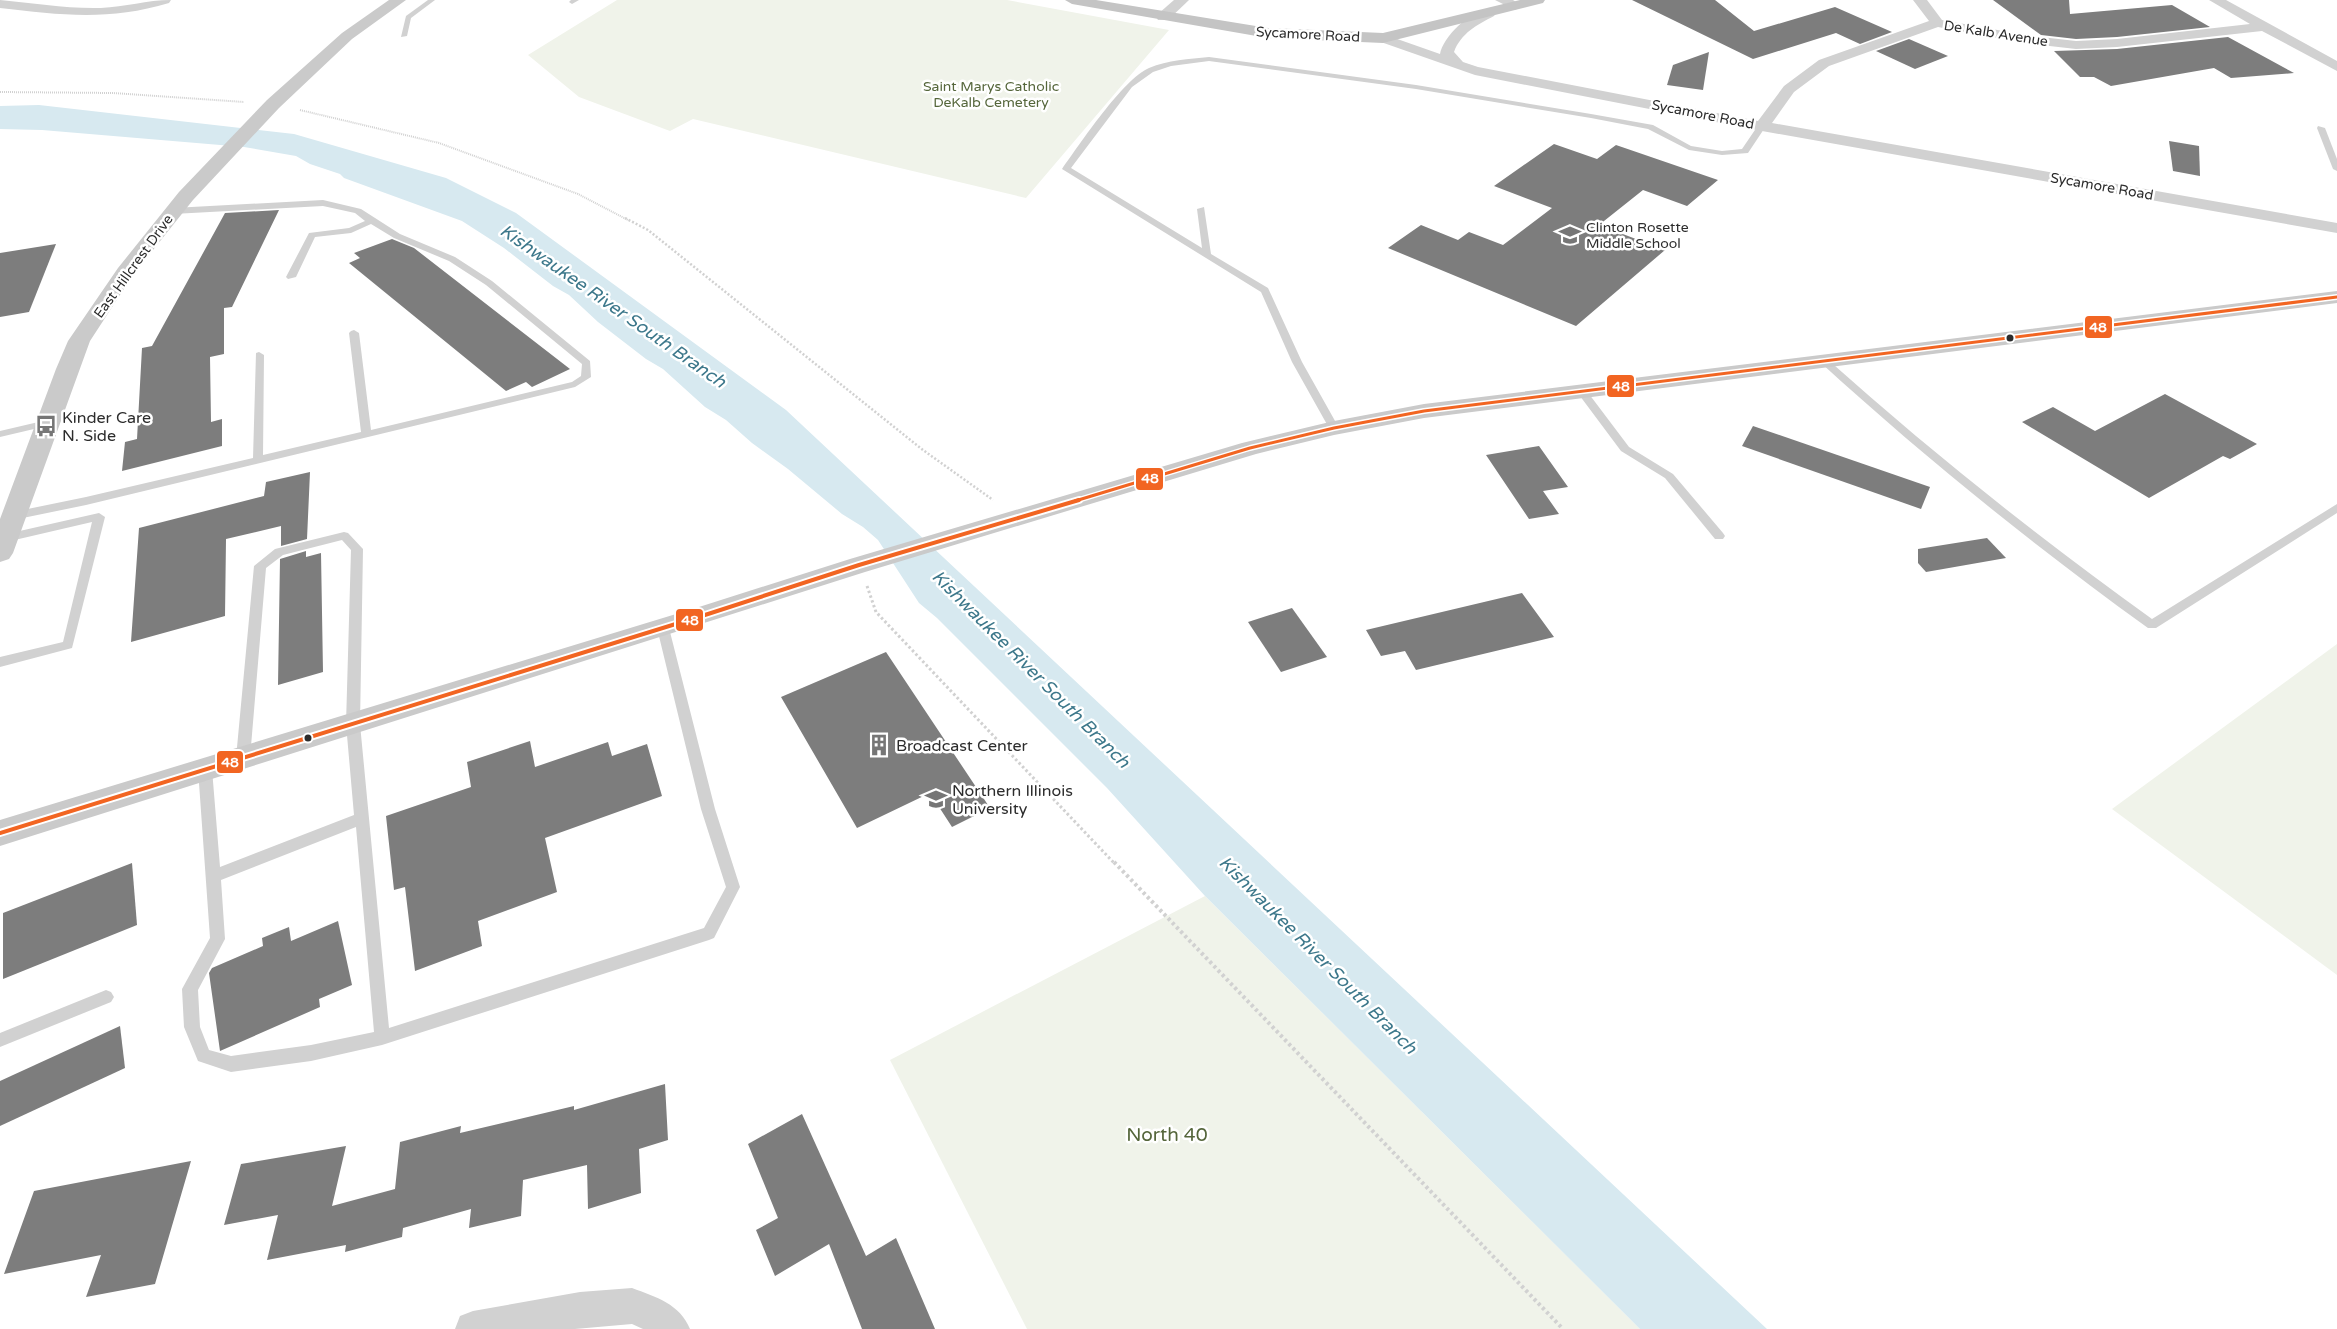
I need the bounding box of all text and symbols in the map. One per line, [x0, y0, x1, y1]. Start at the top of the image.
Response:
street label: De Kalb Avenue [1943, 17, 2049, 50]
street label: Sycamore Road [1255, 23, 1360, 46]
park label: Saint Marys Catholic DeKalb Cemetery [923, 78, 1059, 111]
street label: Sycamore Road [1650, 96, 1756, 133]
street label: Sycamore Road [2049, 169, 2155, 204]
street label: East Hillcrest Drive [90, 211, 177, 321]
water label: Kishwaukee River South Branch [496, 219, 731, 393]
place label: Clinton Rosette Middle School [1586, 219, 1689, 252]
school or university icon: Clinton Rosette Middle School [1557, 222, 1583, 248]
line badge: 48 [2084, 315, 2113, 339]
text: 48 [2089, 319, 2107, 336]
unlabelled marker [2005, 333, 2015, 343]
line badge: 48 [1606, 374, 1635, 398]
text: 48 [1612, 378, 1630, 395]
place label: Kinder Care N. Side [62, 408, 151, 446]
bus stop icon: Kinder Care N. Side [33, 413, 59, 439]
line badge: 48 [1135, 467, 1164, 491]
text: 48 [1141, 470, 1159, 487]
water label: Kishwaukee River South Branch [928, 566, 1135, 773]
line badge: 48 [675, 608, 704, 632]
text: 48 [681, 612, 699, 629]
building icon: Broadcast Center [866, 732, 892, 758]
unlabelled marker [303, 733, 313, 743]
place label: Broadcast Center [896, 736, 1029, 756]
line badge: 48 [216, 750, 244, 774]
text: 48 [221, 754, 239, 771]
place label: Northern Illinois University [952, 781, 1073, 819]
school or university icon: Northern Illinois University [923, 786, 949, 812]
water label: Kishwaukee River South Branch [1215, 852, 1422, 1059]
park label: North 40 [1126, 1124, 1208, 1146]

